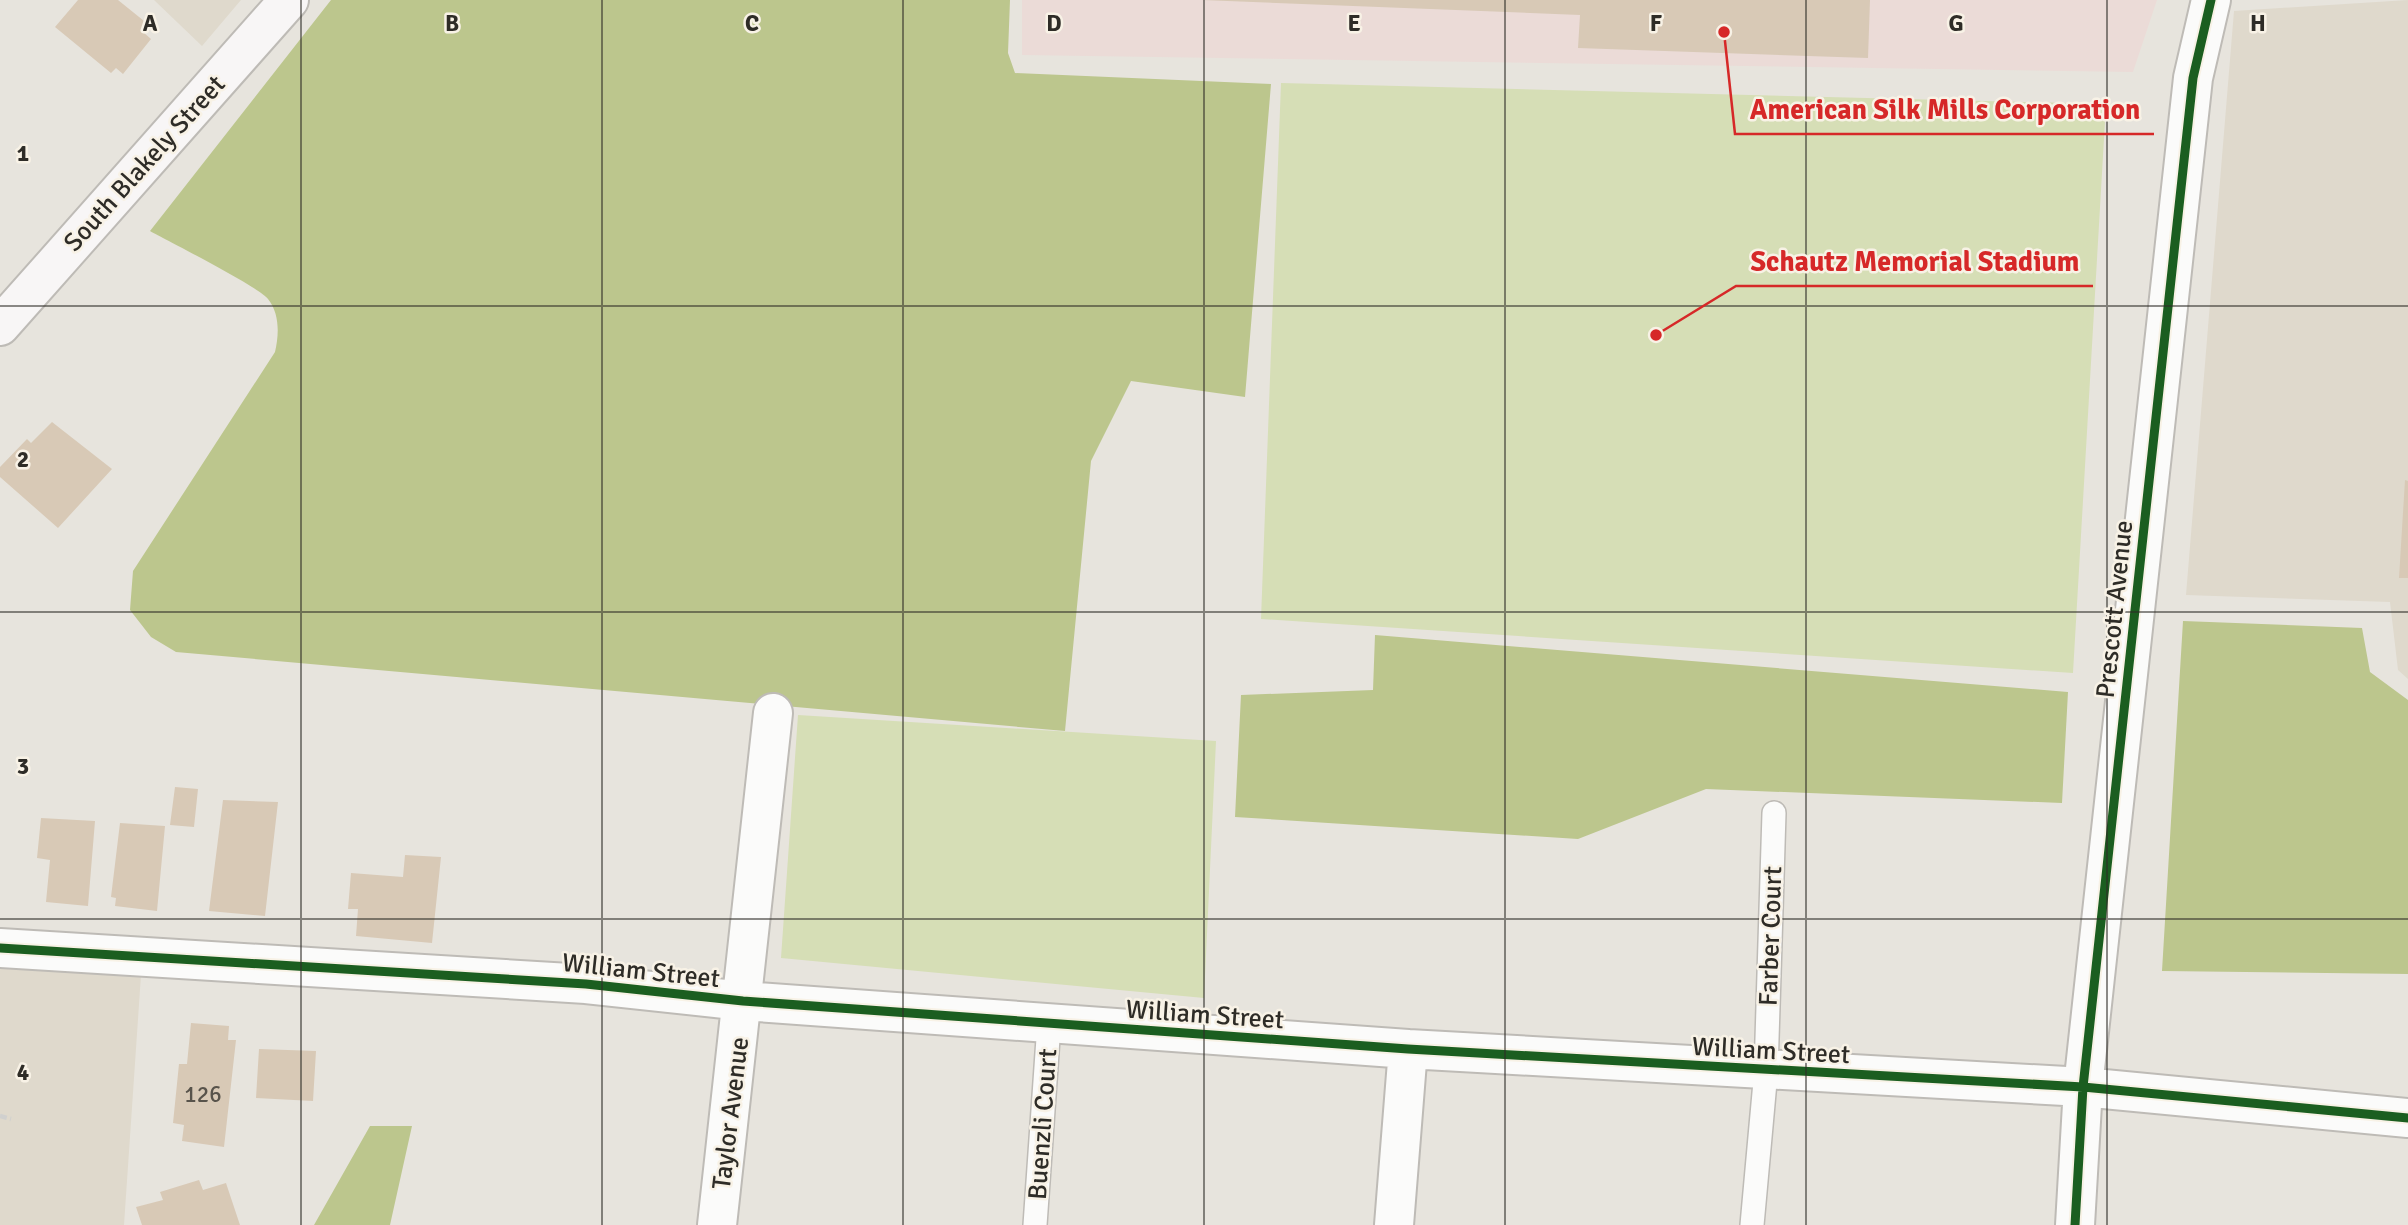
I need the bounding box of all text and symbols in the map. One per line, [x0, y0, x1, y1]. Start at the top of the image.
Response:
text: A [143, 9, 158, 38]
text: B [445, 9, 459, 38]
text: C [745, 9, 759, 38]
text: D [1046, 9, 1062, 38]
text: E [1347, 9, 1361, 38]
text: F [1650, 9, 1662, 38]
text: G [1948, 9, 1964, 38]
text: H [2250, 9, 2266, 38]
street label: South Blakely Street [57, 69, 232, 258]
callout: American Silk Mills Corporation [1735, 85, 2154, 134]
text: American Silk Mills Corporation [1750, 93, 2140, 127]
text: 1 [17, 139, 29, 168]
callout: Schautz Memorial Stadium [1736, 237, 2093, 286]
text: Schautz Memorial Stadium [1751, 245, 2080, 279]
text: 2 [17, 445, 29, 474]
street label: Prescott Avenue [2090, 519, 2140, 700]
text: 3 [17, 752, 29, 781]
street label: Farber Court [1753, 866, 1789, 1007]
street label: William Street [560, 947, 721, 995]
street label: William Street [1125, 994, 1285, 1036]
street label: William Street [1691, 1031, 1851, 1071]
street label: Taylor Avenue [706, 1035, 756, 1191]
street label: Buenzli Court [1022, 1047, 1064, 1201]
text: 4 [17, 1058, 29, 1087]
house number: 126 [184, 1080, 222, 1109]

